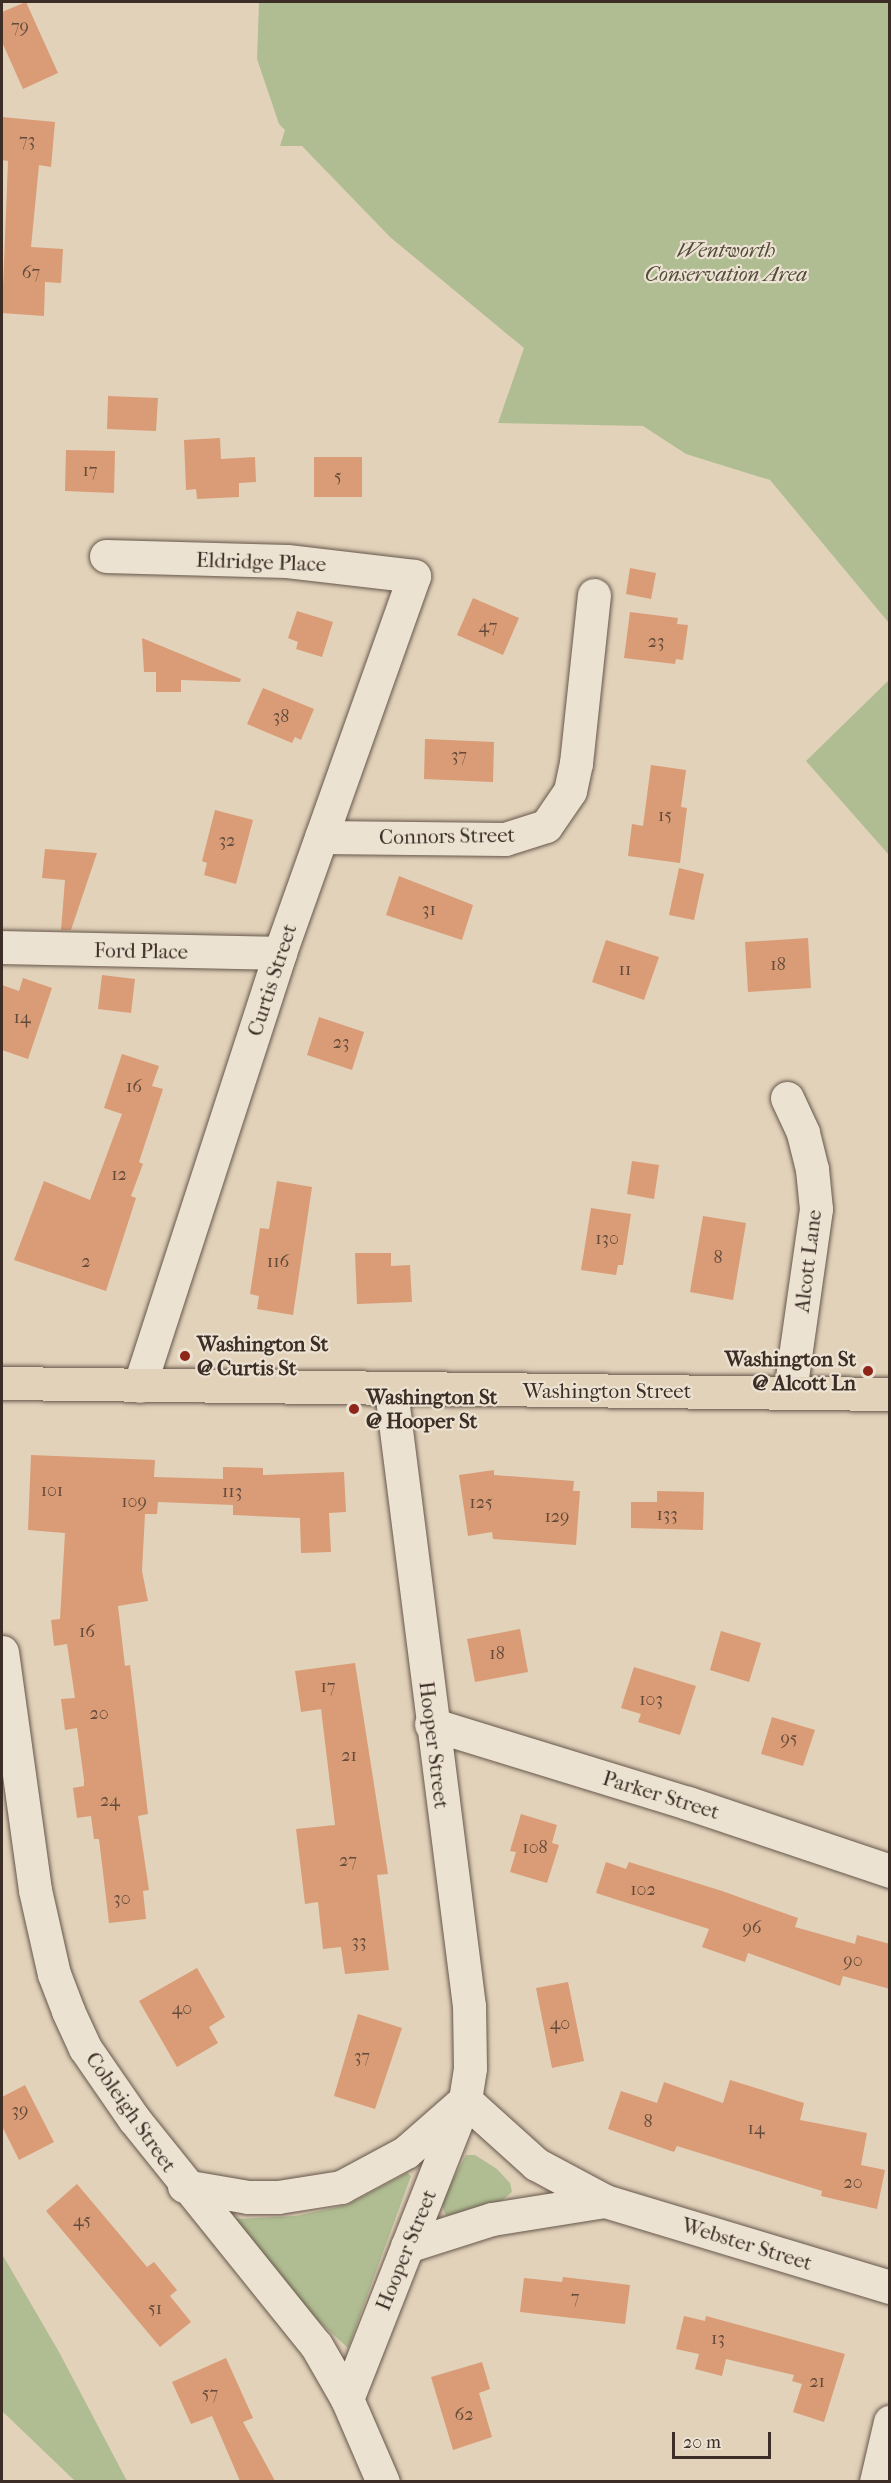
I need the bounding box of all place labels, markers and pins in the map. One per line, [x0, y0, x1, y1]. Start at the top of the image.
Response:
place label: Washington St @ Curtis St [197, 1331, 328, 1381]
place label: Washington St @ Alcott Ln [725, 1346, 856, 1396]
marker: Washington St @ Curtis St [178, 1349, 192, 1363]
marker: Washington St @ Alcott Ln [861, 1364, 875, 1378]
place label: Washington St @ Hooper St [366, 1384, 497, 1434]
marker: Washington St @ Hooper St [347, 1402, 361, 1416]

